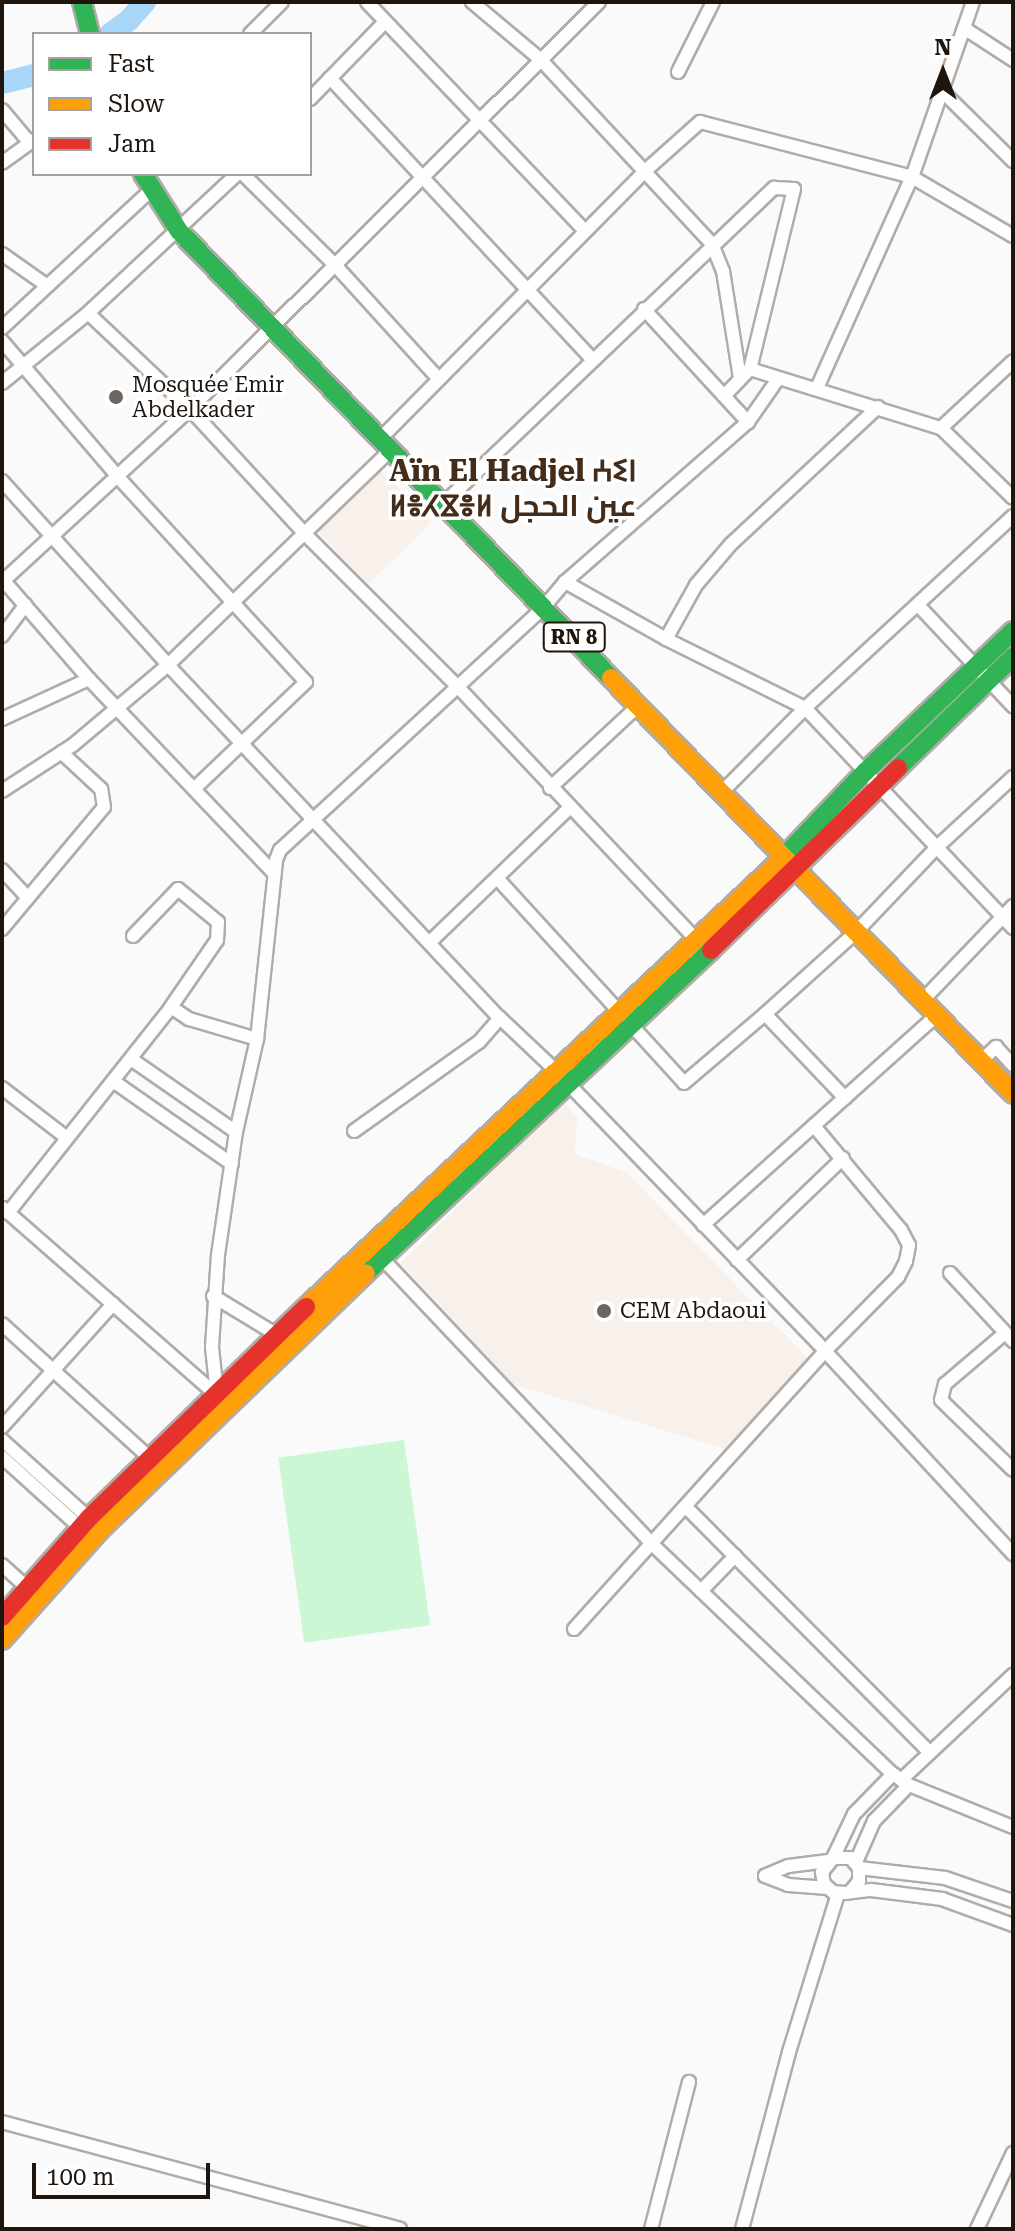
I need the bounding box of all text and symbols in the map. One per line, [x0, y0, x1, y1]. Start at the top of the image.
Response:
legend [32, 32, 312, 176]
north arrow [903, 32, 983, 112]
text: N [935, 35, 951, 60]
text: Fast [108, 50, 155, 78]
text: Slow [108, 90, 164, 118]
text: Jam [108, 130, 156, 158]
place label: Mosquée Emir Abdelkader [132, 371, 284, 422]
marker: Mosquée Emir Abdelkader [107, 388, 125, 406]
district label: Aïn El Hadjel ⵄⵉⵏ ⵍⴻⵃⴵⴻⵍ عين الحجل [389, 453, 637, 524]
road number: RN 8 [542, 621, 606, 653]
place label: CEM Abdaoui [620, 1298, 766, 1324]
marker: CEM Abdaoui [595, 1302, 613, 1320]
scale bar [36, 2147, 214, 2197]
text: 100 m [46, 2163, 114, 2191]

